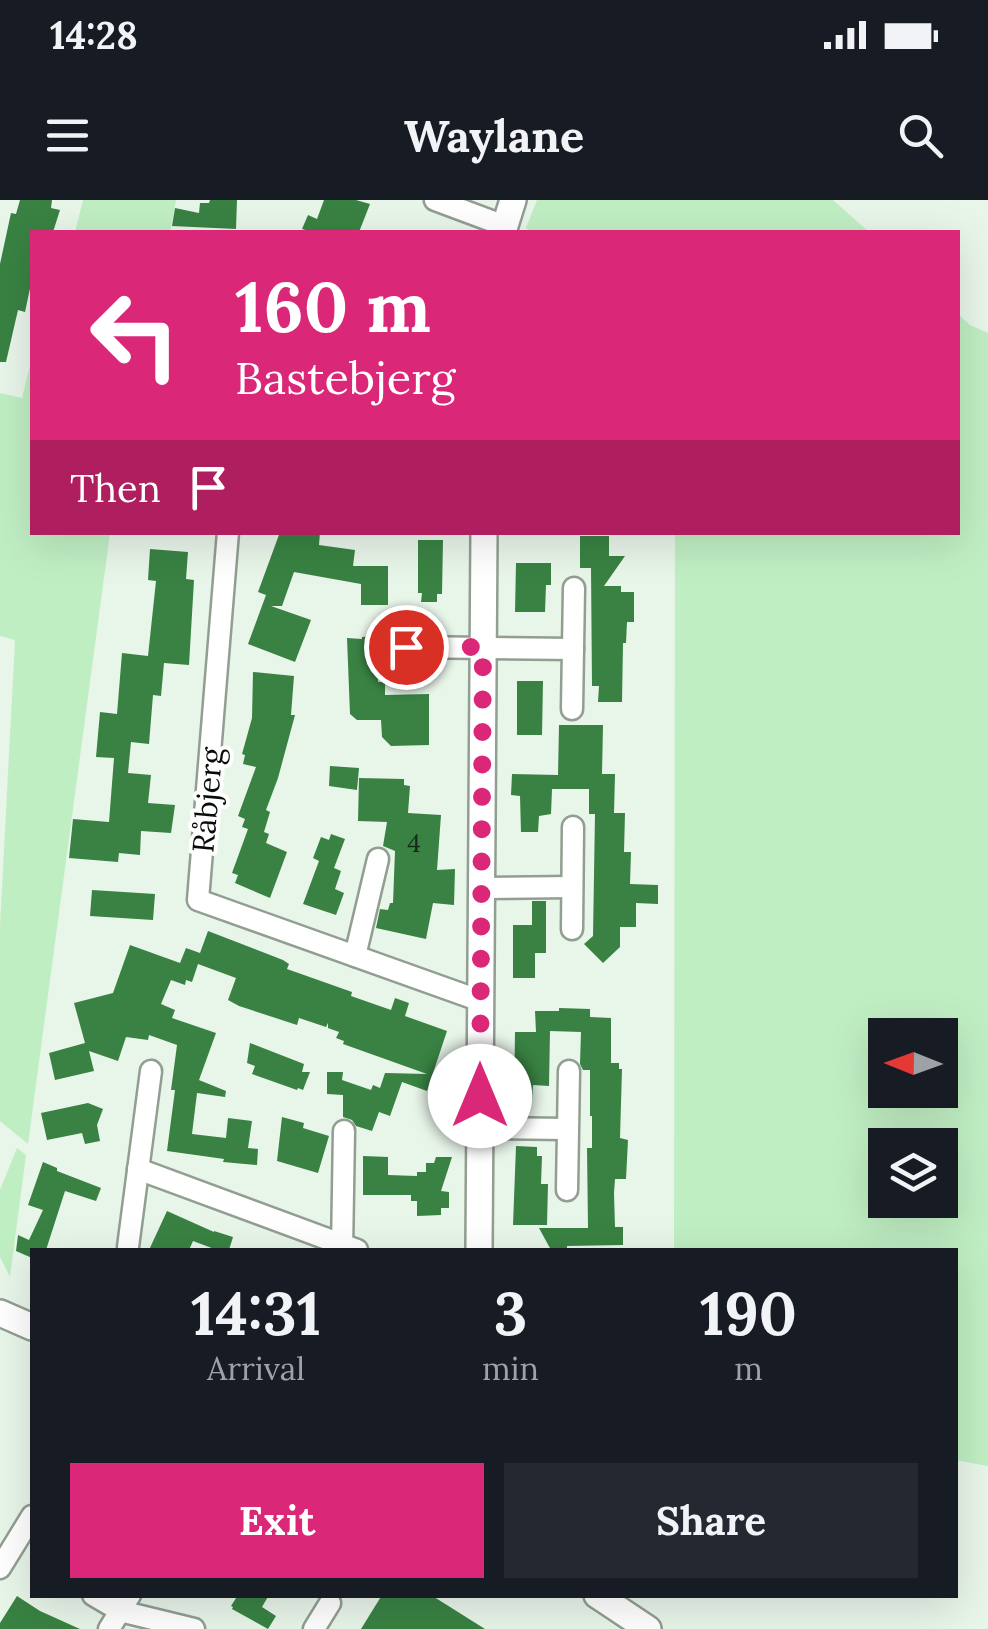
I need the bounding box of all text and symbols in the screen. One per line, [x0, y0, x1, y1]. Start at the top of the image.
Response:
text: 14:28 [50, 11, 138, 59]
text: Waylane [404, 107, 584, 164]
icon: menu [40, 108, 95, 163]
icon: search [893, 108, 948, 163]
text: 160 m [235, 262, 431, 351]
icon: left [70, 270, 200, 400]
text: Bastebjerg [235, 349, 455, 406]
icon: arrive [181, 460, 236, 515]
text: Then [70, 464, 161, 512]
pin [364, 605, 449, 690]
icon: arrive [379, 620, 434, 675]
street label: Råbjerg [183, 744, 232, 854]
house number: 4 [407, 827, 421, 859]
north arrow [868, 1018, 958, 1108]
map controls [868, 1018, 958, 1218]
position arrow [428, 1044, 532, 1148]
button: layers [868, 1128, 958, 1218]
text: 14:31 [191, 1275, 321, 1351]
text: 3 [494, 1275, 527, 1351]
text: 190 [700, 1275, 797, 1351]
text: Arrival [207, 1348, 305, 1389]
text: min [482, 1348, 539, 1389]
text: m [734, 1348, 763, 1389]
button: Exit [70, 1463, 484, 1578]
button: Share [504, 1463, 918, 1578]

